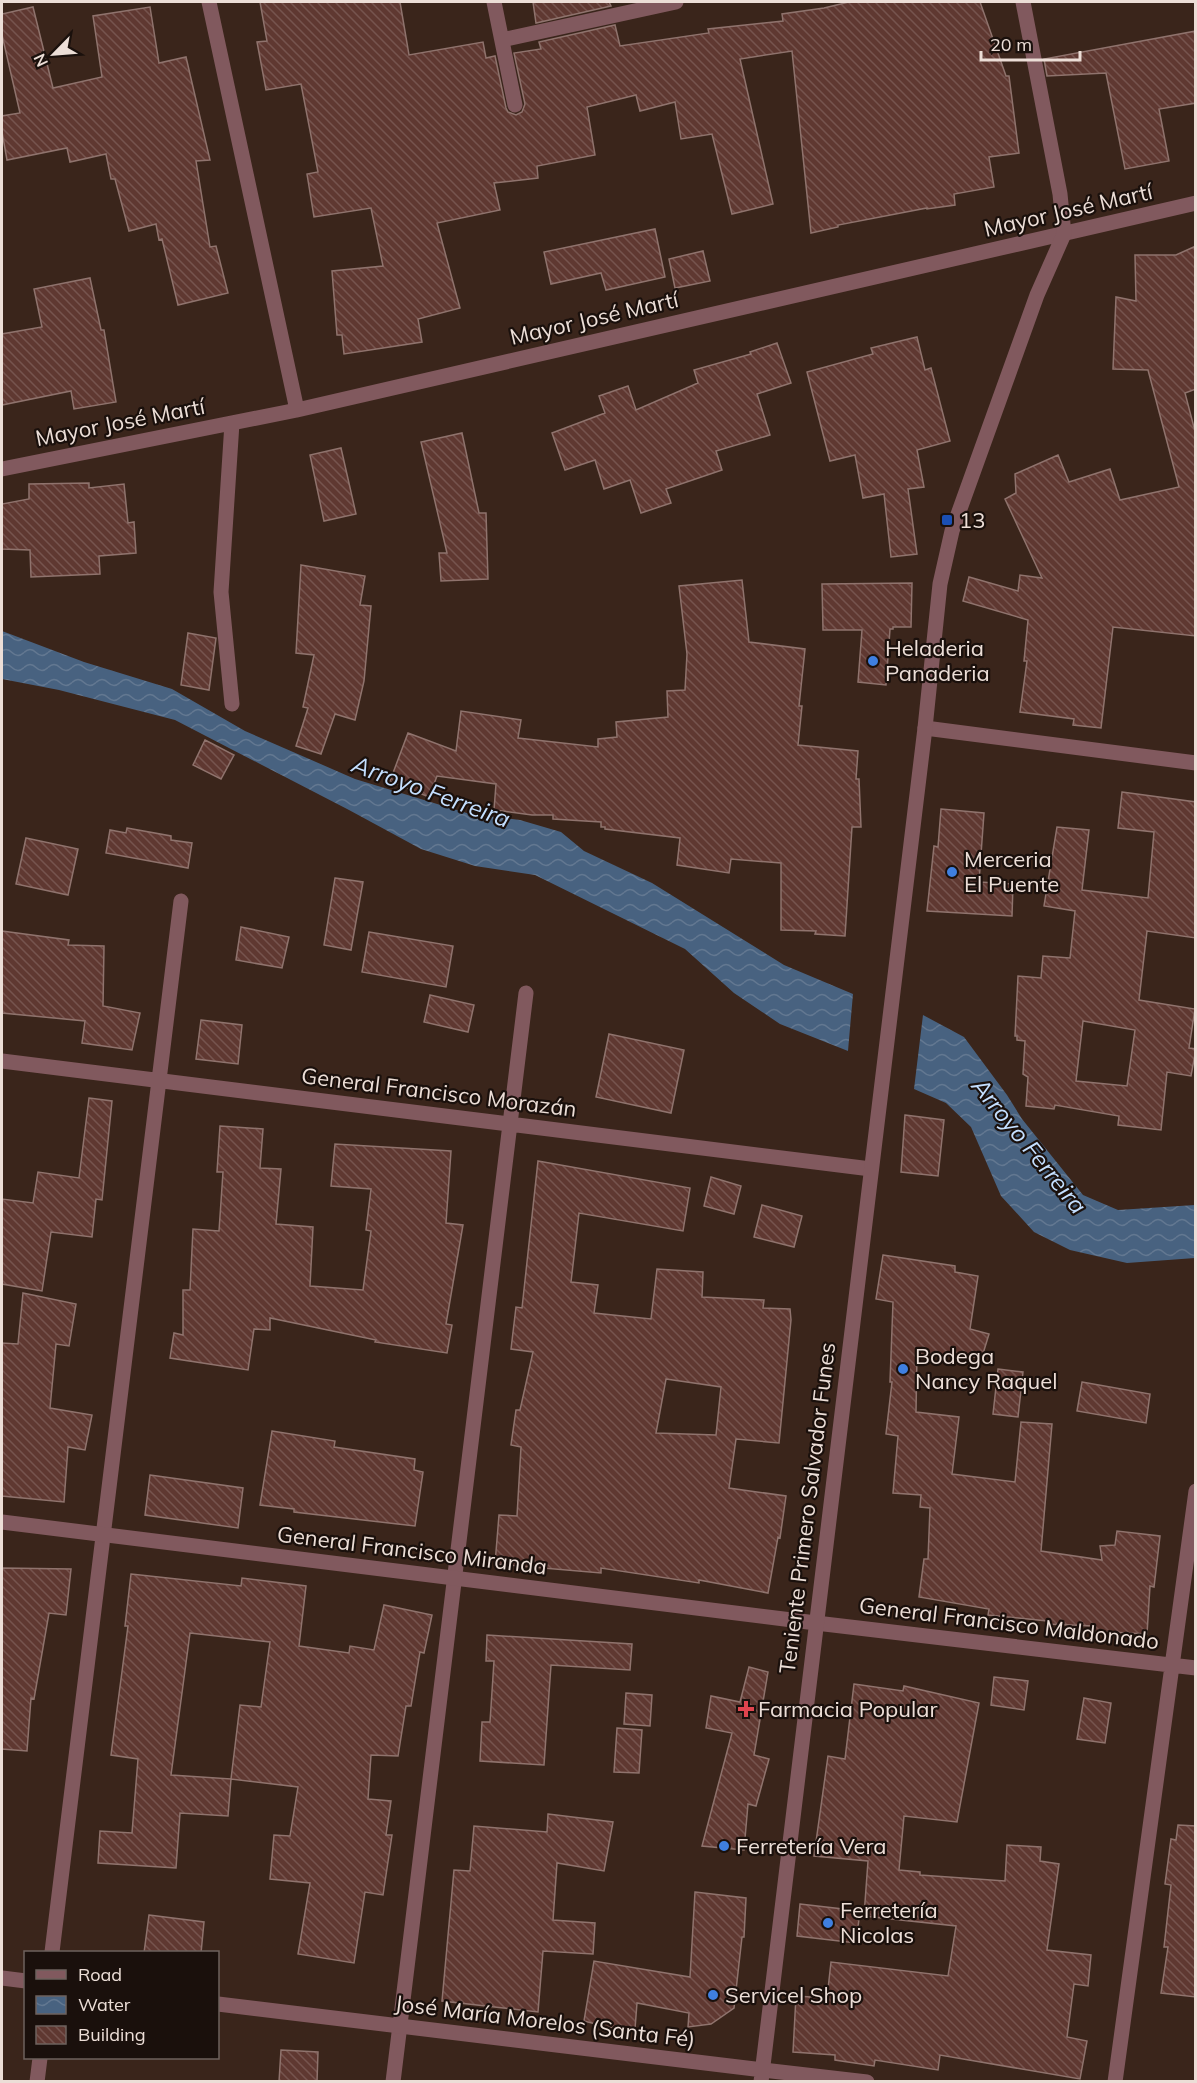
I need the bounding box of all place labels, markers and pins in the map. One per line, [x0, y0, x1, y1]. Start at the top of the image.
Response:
place label: 13 [959, 506, 985, 534]
marker: 13 [940, 513, 954, 527]
place label: Heladeria Panaderia [885, 634, 990, 687]
marker: Heladeria Panaderia [866, 654, 880, 668]
place label: Merceria El Puente [964, 845, 1059, 898]
marker: Merceria El Puente [945, 865, 959, 879]
place label: Bodega Nancy Raquel [915, 1342, 1057, 1395]
marker: Bodega Nancy Raquel [896, 1362, 910, 1376]
place label: Farmacia Popular [758, 1695, 937, 1723]
marker: Farmacia Popular [739, 1702, 753, 1716]
place label: Ferretería Vera [736, 1832, 887, 1860]
marker: Ferretería Vera [717, 1839, 731, 1853]
place label: Ferretería Nicolas [840, 1896, 938, 1949]
marker: Ferretería Nicolas [821, 1916, 835, 1930]
place label: Servicel Shop [725, 1981, 862, 2009]
marker: Servicel Shop [706, 1988, 720, 2002]

